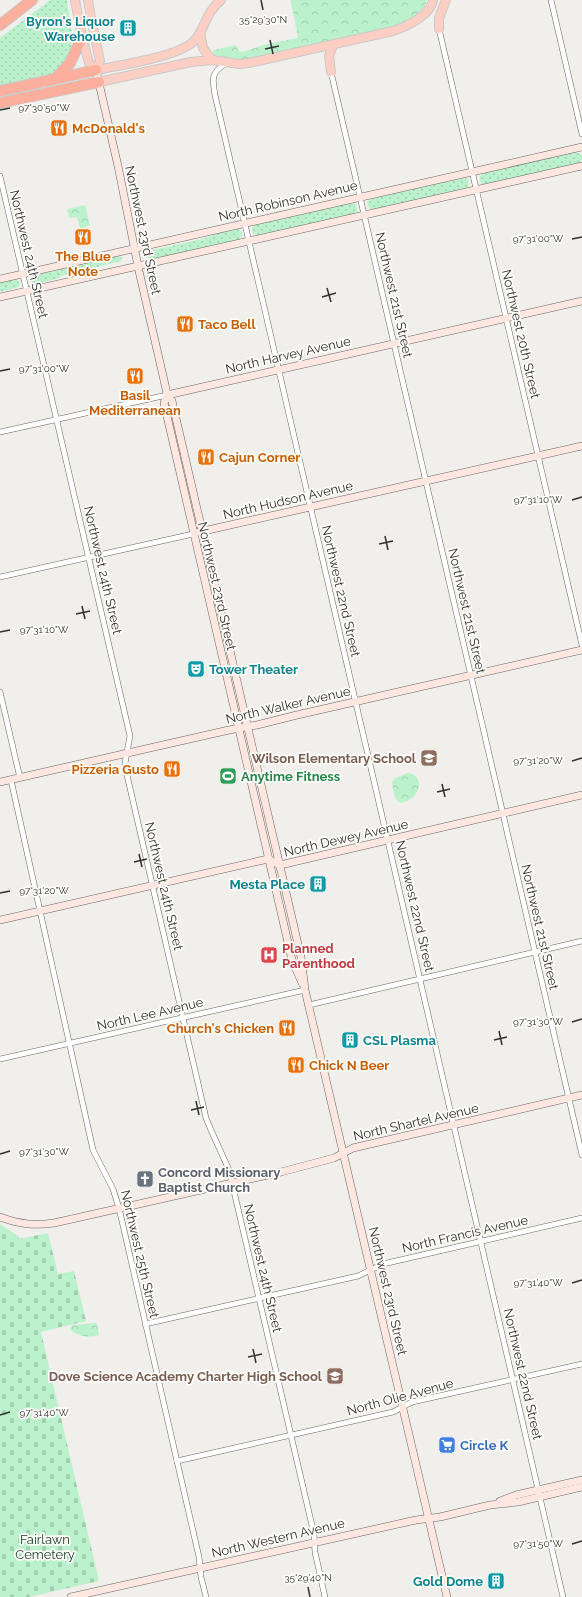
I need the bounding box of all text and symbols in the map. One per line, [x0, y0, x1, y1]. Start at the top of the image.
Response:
place label: Byron's Liquor Warehouse [26, 14, 115, 44]
text: 35°29'30"N [239, 14, 287, 25]
building icon: Byron's Liquor Warehouse [118, 18, 138, 38]
text: 97°30'50"W [18, 102, 70, 113]
restaurant icon: McDonald's [49, 118, 69, 138]
place label: McDonald's [72, 121, 145, 136]
street label: Northwest 23rd Street [122, 164, 164, 296]
street label: North Robinson Avenue [217, 178, 359, 224]
street label: Northwest 24th Street [7, 188, 51, 320]
restaurant icon: The Blue Note [73, 227, 93, 247]
street label: Northwest 21st Street [372, 231, 416, 360]
text: 97°31'00"W [513, 233, 564, 244]
place label: The Blue Note [55, 249, 111, 279]
street label: Northwest 20th Street [499, 268, 543, 401]
restaurant icon: Taco Bell [175, 314, 195, 334]
place label: Taco Bell [198, 317, 256, 332]
street label: North Harvey Avenue [224, 333, 352, 377]
text: 97°31'00"W [19, 363, 70, 374]
restaurant icon: Basil Mediterranean [125, 366, 145, 386]
place label: Basil Mediterranean [89, 388, 181, 418]
restaurant icon: Cajun Corner [196, 447, 216, 467]
place label: Cajun Corner [219, 450, 300, 465]
street label: North Hudson Avenue [222, 478, 355, 522]
text: 97°31'10"W [514, 494, 563, 505]
street label: Northwest 24th Street [81, 504, 125, 636]
street label: Northwest 23rd Street [195, 520, 239, 652]
street label: Northwest 22nd Street [319, 524, 364, 659]
street label: Northwest 21st Street [445, 547, 489, 676]
text: 97°31'10"W [20, 624, 69, 635]
theatre icon: Tower Theater [186, 659, 206, 679]
place label: Tower Theater [209, 662, 298, 677]
street label: North Walker Avenue [224, 683, 352, 727]
school or university icon: Wilson Elementary School [419, 748, 439, 768]
place label: Wilson Elementary School [252, 751, 417, 766]
text: 97°31'20"W [513, 755, 563, 766]
restaurant icon: Pizzeria Gusto [162, 759, 182, 779]
place label: Pizzeria Gusto [72, 762, 159, 777]
sports icon: Anytime Fitness [218, 766, 238, 786]
place label: Anytime Fitness [241, 769, 341, 784]
street label: North Dewey Avenue [282, 816, 410, 860]
street label: Northwest 24th Street [142, 820, 186, 952]
street label: Northwest 22nd Street [393, 839, 438, 974]
street label: Northwest 21st Street [518, 863, 562, 992]
building icon: Mesta Place [308, 874, 328, 894]
place label: Mesta Place [229, 877, 305, 892]
text: 97°31'20"W [19, 885, 69, 896]
place label: Planned Parenthood [282, 941, 355, 971]
hospital icon: Planned Parenthood [259, 945, 279, 965]
street label: North Lee Avenue [95, 994, 205, 1034]
text: 97°31'30"W [513, 1016, 563, 1027]
restaurant icon: Church's Chicken [277, 1018, 297, 1038]
place label: Church's Chicken [167, 1021, 274, 1036]
building icon: CSL Plasma [340, 1030, 360, 1050]
place label: CSL Plasma [363, 1033, 436, 1048]
restaurant icon: Chick N Beer [286, 1055, 306, 1075]
place label: Chick N Beer [309, 1058, 389, 1073]
street label: North Shartel Avenue [352, 1100, 480, 1144]
text: 97°31'30"W [19, 1146, 69, 1157]
place label: Concord Missionary Baptist Church [158, 1165, 280, 1195]
church icon: Concord Missionary Baptist Church [135, 1169, 155, 1189]
street label: Northwest 25th Street [118, 1188, 162, 1320]
street label: Northwest 24th Street [241, 1202, 285, 1334]
street label: North Francis Avenue [401, 1212, 530, 1256]
street label: Northwest 23rd Street [366, 1225, 410, 1357]
text: 97°31'40"W [513, 1277, 563, 1288]
street label: Northwest 22nd Street [501, 1307, 546, 1442]
school or university icon: Dove Science Academy Charter High School [325, 1366, 345, 1386]
place label: Dove Science Academy Charter High School [49, 1369, 323, 1384]
street label: North Olie Avenue [345, 1375, 455, 1418]
text: 97°31'40"W [19, 1407, 69, 1418]
supermarket icon: Circle K [437, 1435, 457, 1455]
place label: Circle K [460, 1438, 509, 1453]
street label: North Western Avenue [210, 1515, 346, 1561]
park label: Fairlawn Cemetery [15, 1532, 75, 1562]
text: 97°31'50"W [513, 1538, 563, 1549]
building icon: Gold Dome [486, 1571, 506, 1591]
text: 35°29'40"N [284, 1572, 332, 1583]
place label: Gold Dome [413, 1574, 483, 1589]

